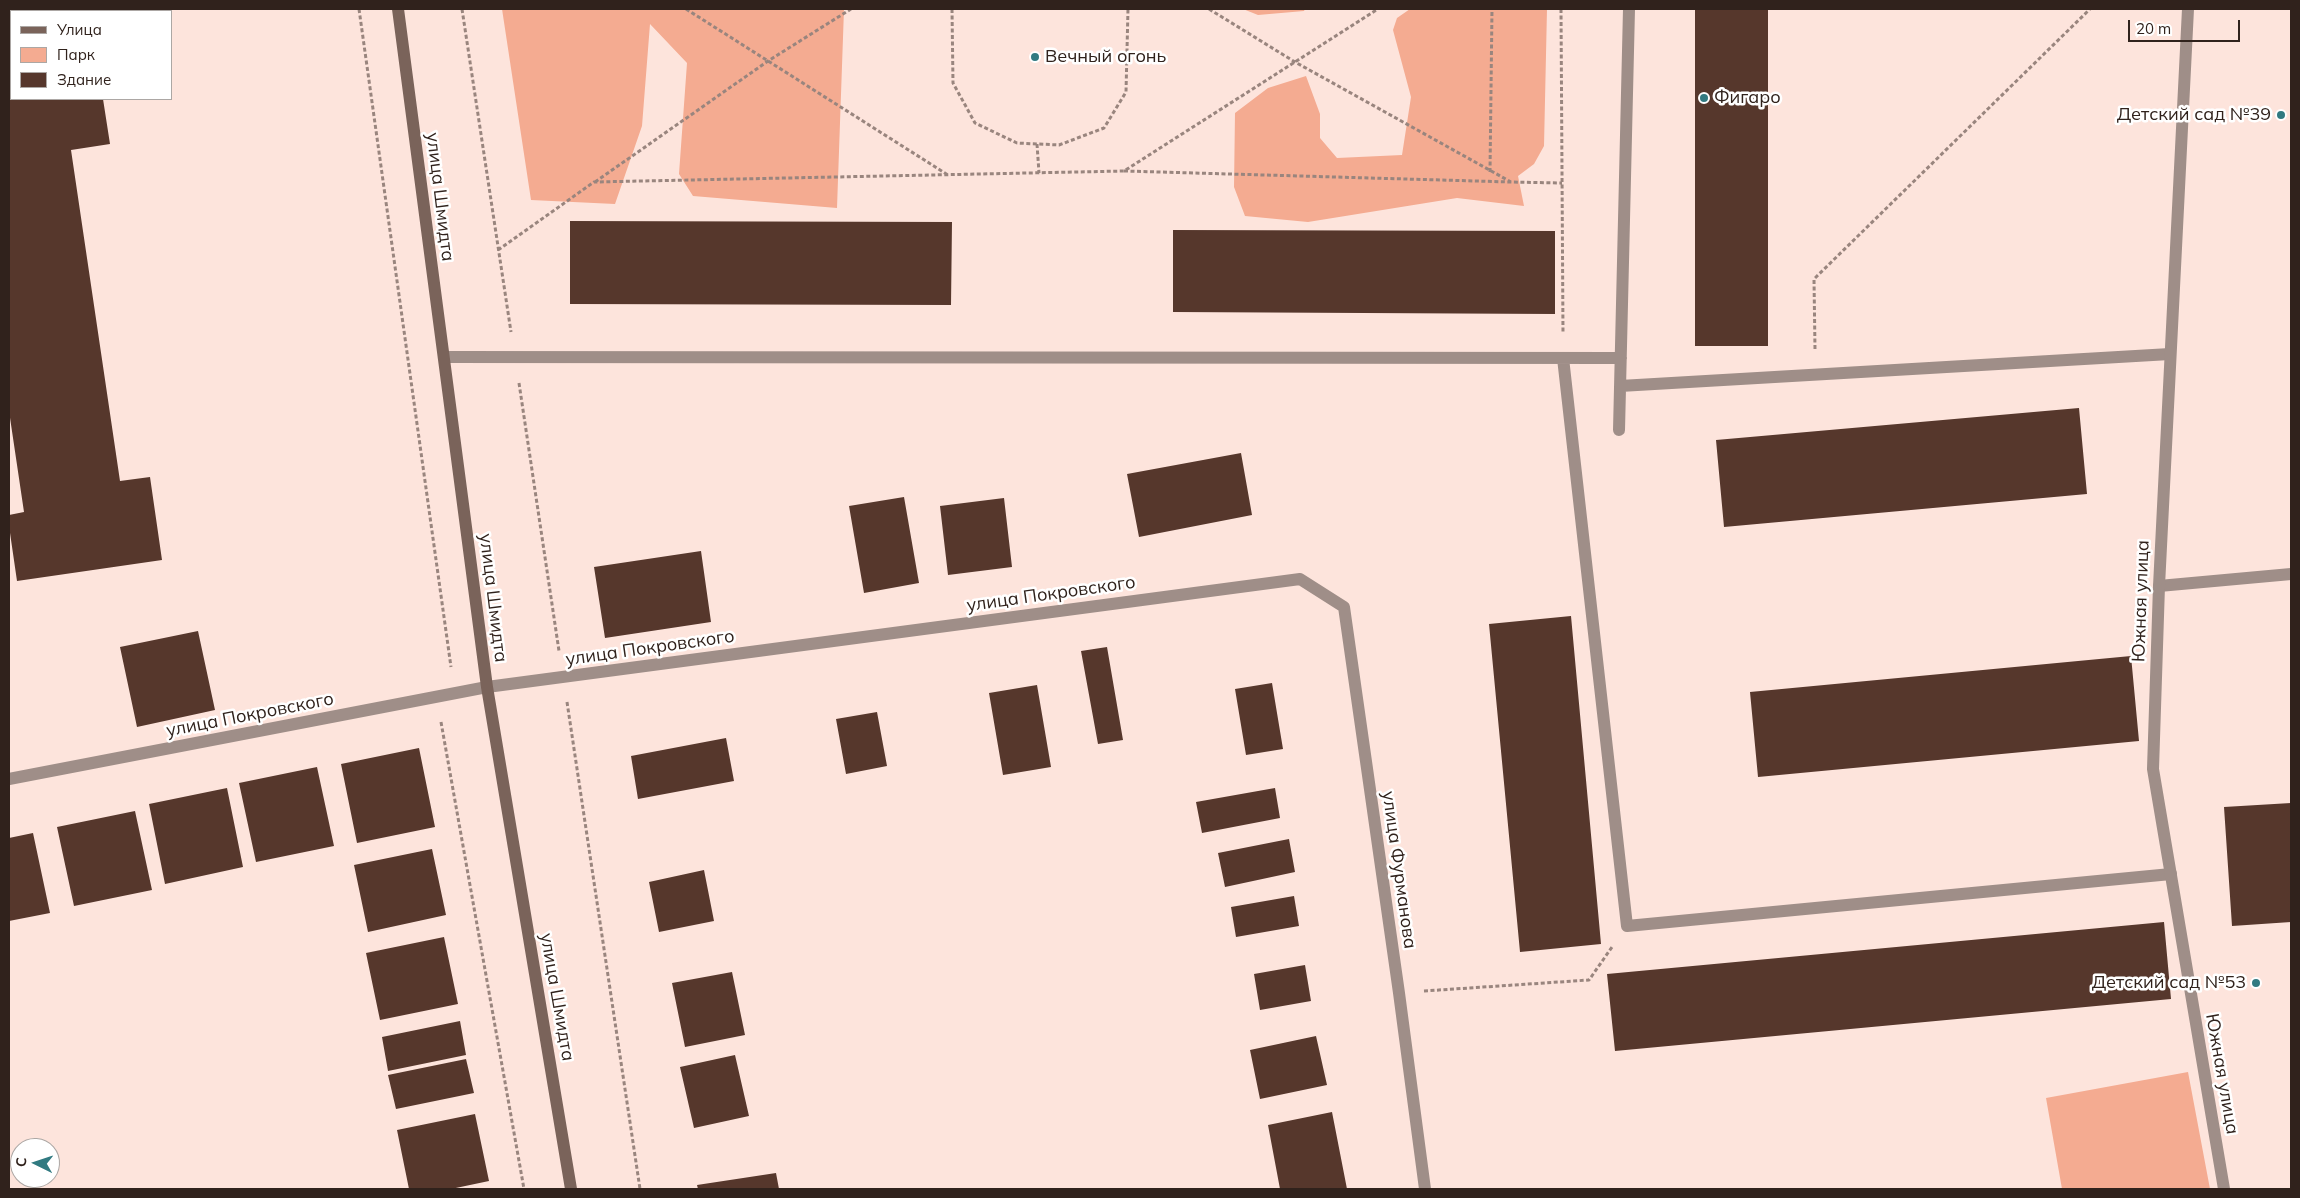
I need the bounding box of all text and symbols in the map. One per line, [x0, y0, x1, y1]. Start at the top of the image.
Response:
legend [10, 10, 172, 100]
scale bar [2130, 10, 2242, 42]
text: 20 m [2136, 19, 2171, 38]
text: Улица [57, 20, 102, 39]
text: Парк [57, 45, 95, 64]
place label: Вечный огонь [1045, 46, 1166, 68]
marker: Вечный огонь [1029, 51, 1041, 63]
text: Здание [57, 70, 111, 89]
place label: Фигаро [1714, 87, 1781, 109]
marker: Фигаро [1698, 92, 1710, 104]
place label: Детский сад №39 [2117, 104, 2271, 126]
marker: Детский сад №39 [2275, 109, 2287, 121]
street label: улица Шмидта [421, 131, 459, 263]
street label: улица Шмидта [474, 532, 512, 664]
street label: Южная улица [2128, 540, 2154, 662]
street label: улица Покровского [965, 571, 1137, 617]
street label: улица Покровского [564, 625, 736, 671]
street label: улица Покровского [164, 688, 336, 742]
street label: улица Фурманова [1377, 790, 1421, 950]
street label: улица Шмидта [535, 931, 579, 1063]
place label: Детский сад №53 [2092, 972, 2246, 994]
marker: Детский сад №53 [2250, 977, 2262, 989]
street label: Южная улица [2201, 1012, 2243, 1136]
north arrow [10, 1138, 60, 1188]
text: С [12, 1157, 30, 1167]

